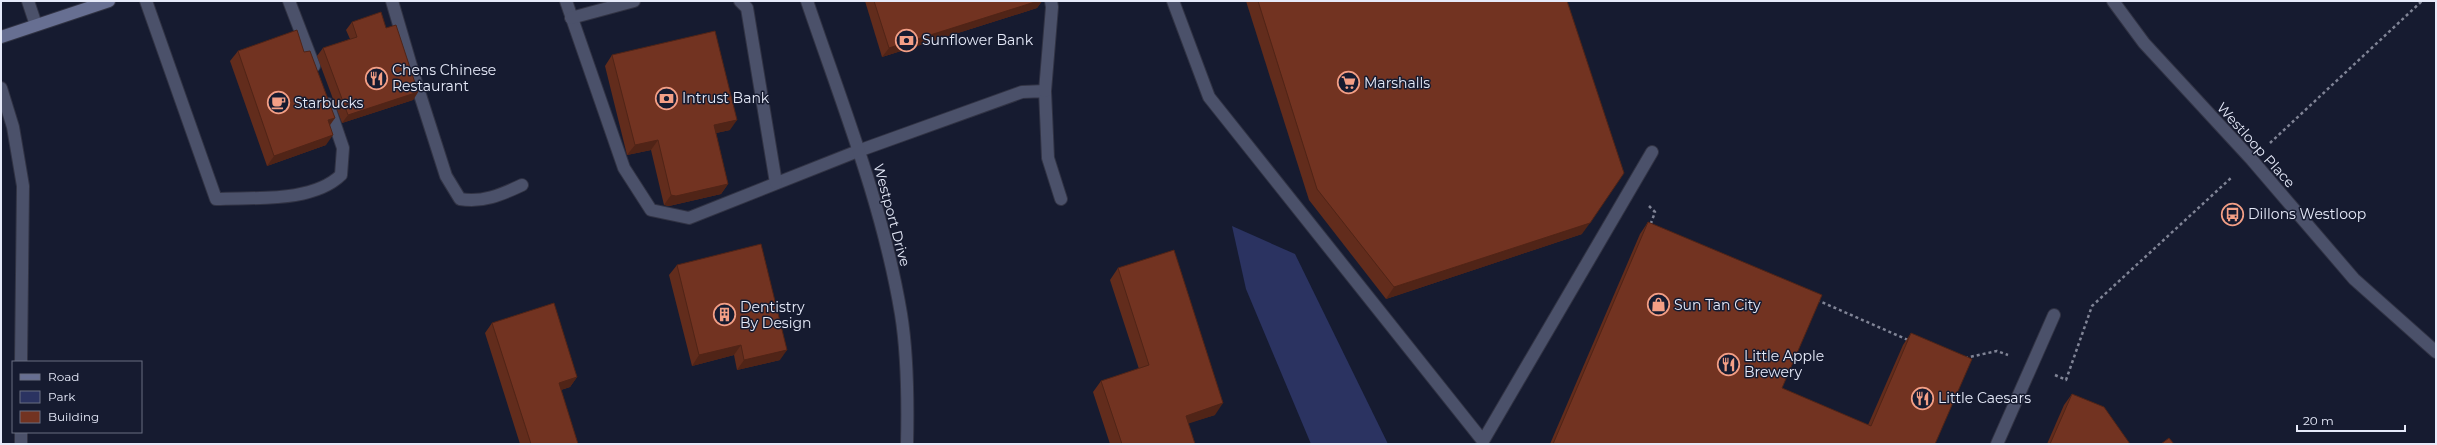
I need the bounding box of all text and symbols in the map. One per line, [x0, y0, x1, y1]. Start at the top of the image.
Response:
bank icon: Sunflower Bank [893, 27, 919, 53]
place label: Sunflower Bank [922, 31, 1034, 49]
place label: Chens Chinese Restaurant [392, 61, 496, 95]
restaurant icon: Chens Chinese Restaurant [364, 65, 390, 91]
supermarket icon: Marshalls [1336, 70, 1362, 96]
place label: Marshalls [1364, 74, 1430, 92]
bank icon: Intrust Bank [654, 85, 680, 111]
place label: Intrust Bank [682, 89, 770, 107]
cafe icon: Starbucks [265, 90, 291, 116]
place label: Starbucks [294, 94, 364, 112]
street label: Westloop Place [2213, 99, 2299, 191]
street label: Westport Drive [870, 162, 914, 268]
bus stop icon: Dillons Westloop [2219, 201, 2245, 227]
place label: Dillons Westloop [2248, 205, 2366, 223]
shop icon: Sun Tan City [1645, 292, 1671, 318]
place label: Sun Tan City [1674, 296, 1761, 314]
place label: Dentistry By Design [740, 298, 811, 332]
building icon: Dentistry By Design [711, 302, 737, 328]
place label: Little Apple Brewery [1744, 347, 1824, 381]
restaurant icon: Little Apple Brewery [1716, 351, 1742, 377]
legend [12, 361, 142, 433]
text: Road [48, 369, 79, 384]
restaurant icon: Little Caesars [1909, 385, 1935, 411]
text: Park [48, 389, 76, 404]
place label: Little Caesars [1938, 389, 2031, 407]
scale bar [2297, 407, 2405, 433]
text: Building [48, 409, 99, 424]
text: 20 m [2303, 413, 2334, 428]

